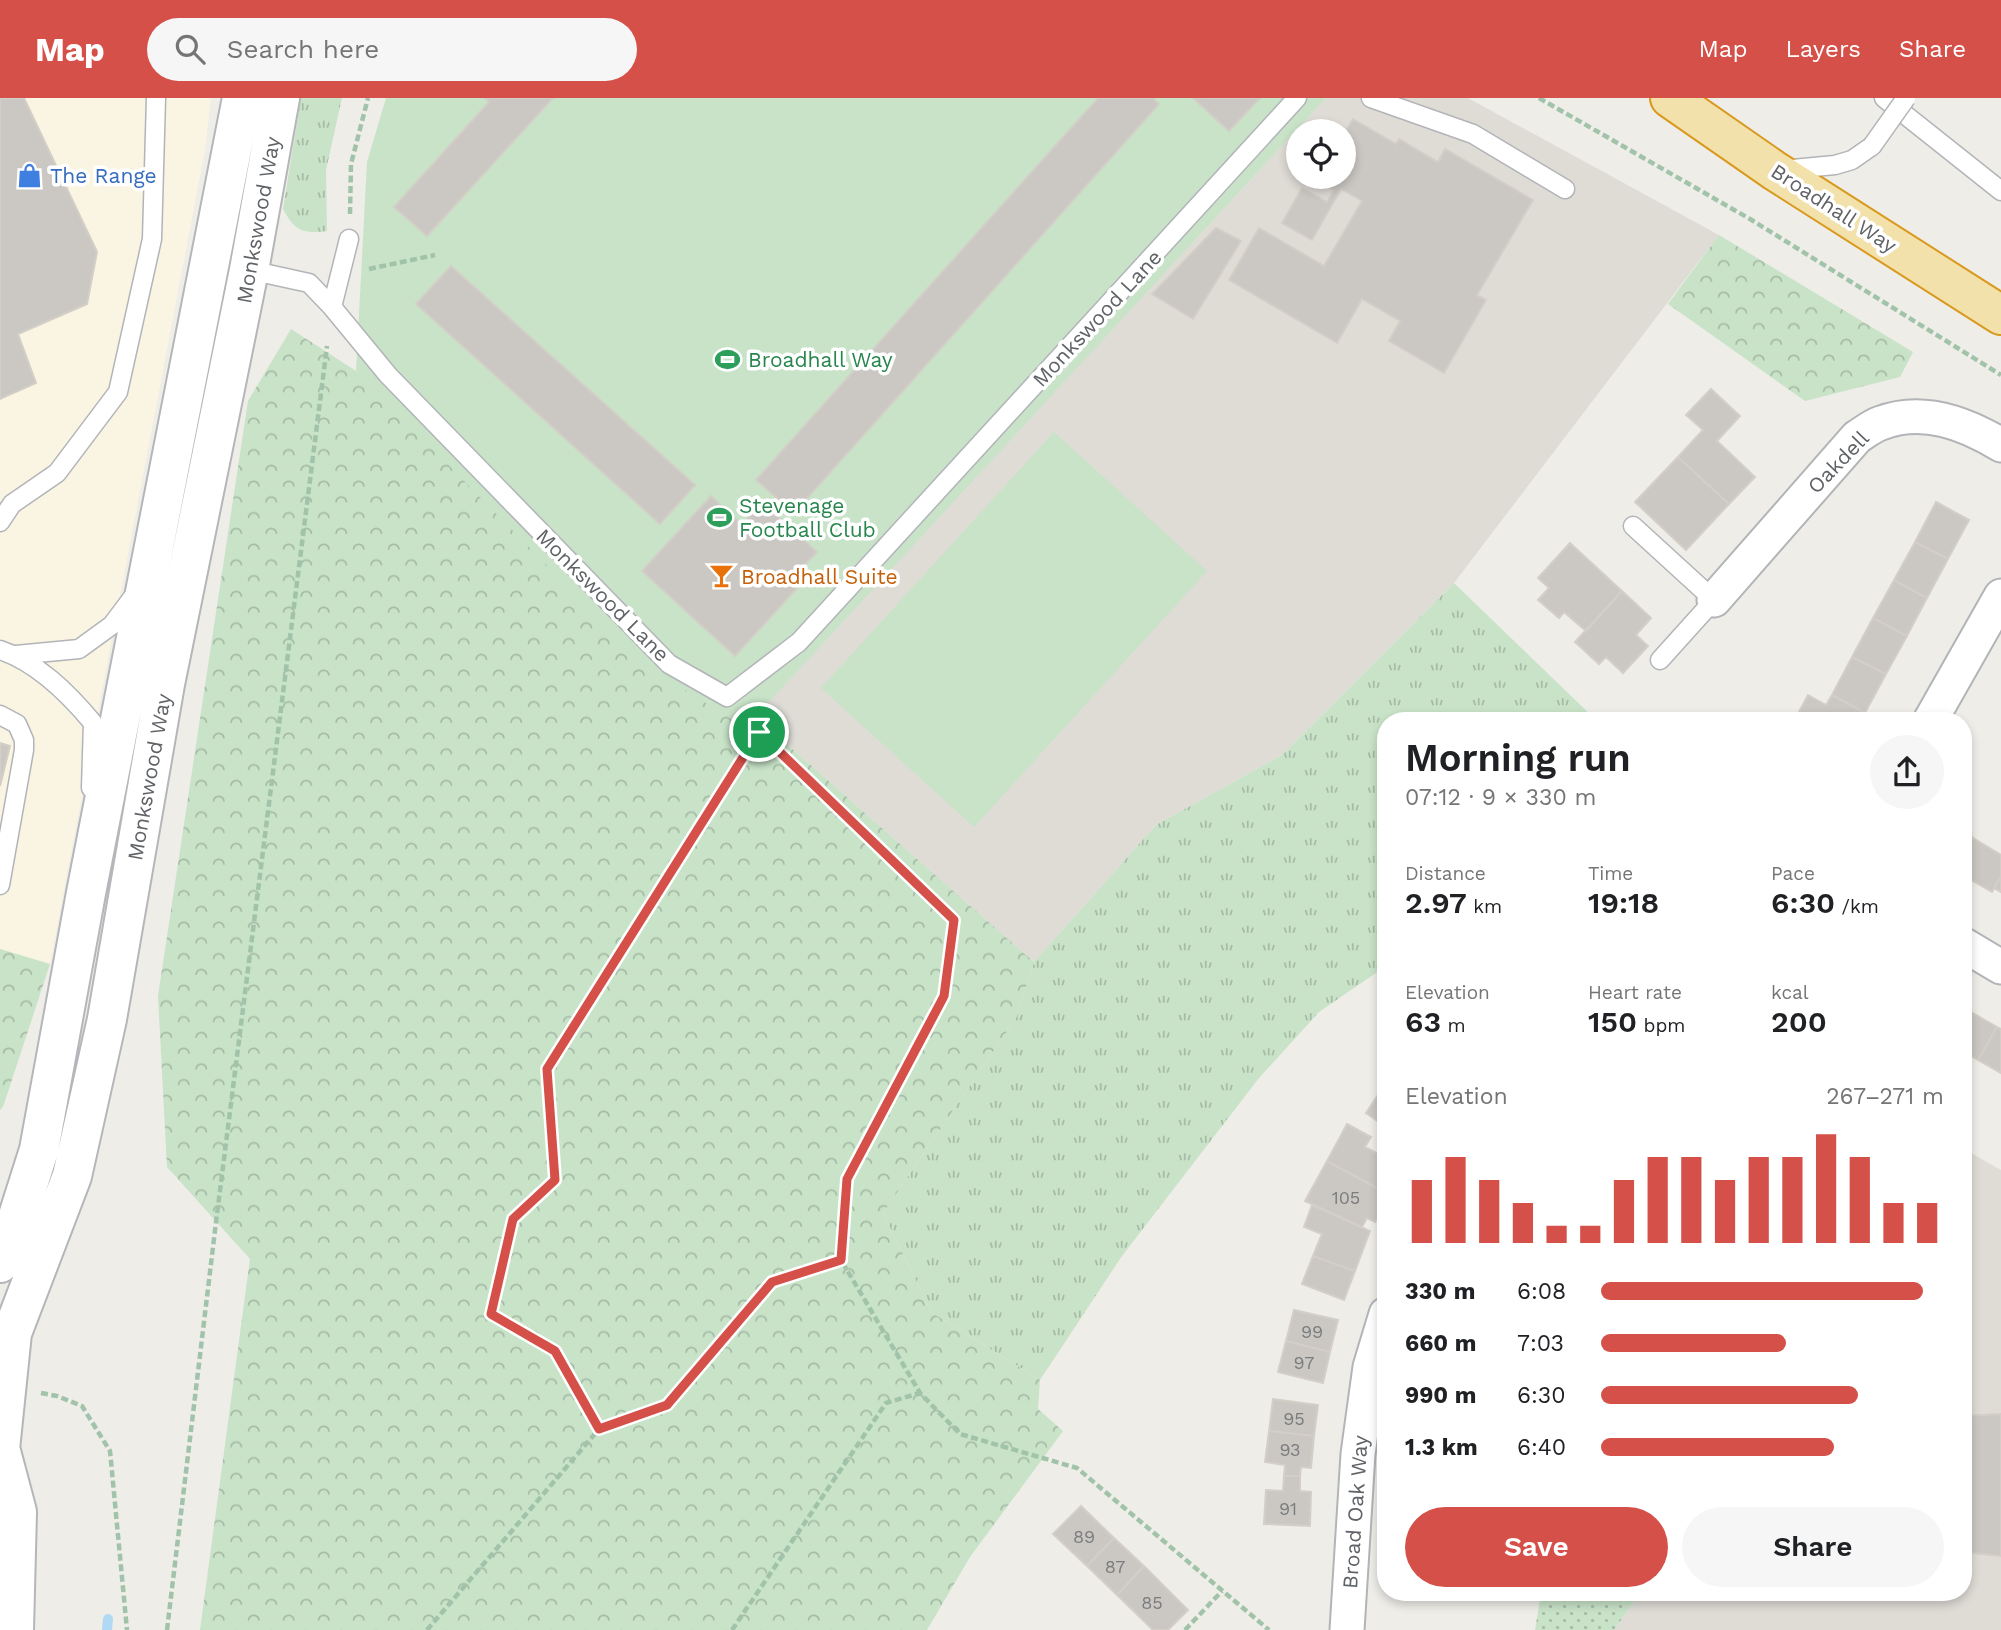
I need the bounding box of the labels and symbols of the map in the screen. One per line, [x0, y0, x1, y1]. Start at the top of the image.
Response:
street label: Monkswood Way [231, 134, 285, 305]
street label: Broadhall Way [1767, 158, 1902, 258]
shop icon: The Range [16, 161, 44, 189]
place label: The Range [50, 163, 157, 188]
street label: Monkswood Lane [1027, 244, 1167, 392]
sports icon: Broadhall Way [714, 345, 742, 373]
place label: Broadhall Way [748, 347, 893, 372]
street label: Oakdell [1802, 425, 1874, 498]
place label: Stevenage Football Club [739, 493, 876, 542]
sports icon: Stevenage Football Club [705, 503, 733, 531]
street label: Monkswood Lane [531, 523, 675, 667]
bar icon: Broadhall Suite [707, 562, 735, 590]
place label: Broadhall Suite [741, 564, 898, 589]
street label: Monkswood Way [122, 691, 176, 862]
pin [729, 702, 789, 762]
house number: 105 [1332, 1187, 1360, 1208]
house number: 99 [1301, 1321, 1323, 1342]
house number: 97 [1294, 1352, 1314, 1373]
house number: 95 [1283, 1408, 1305, 1429]
street label: Broad Oak Way [1337, 1434, 1373, 1590]
house number: 93 [1279, 1439, 1301, 1460]
house number: 91 [1279, 1498, 1297, 1519]
house number: 89 [1073, 1526, 1095, 1547]
house number: 87 [1105, 1556, 1125, 1577]
house number: 85 [1141, 1592, 1163, 1613]

